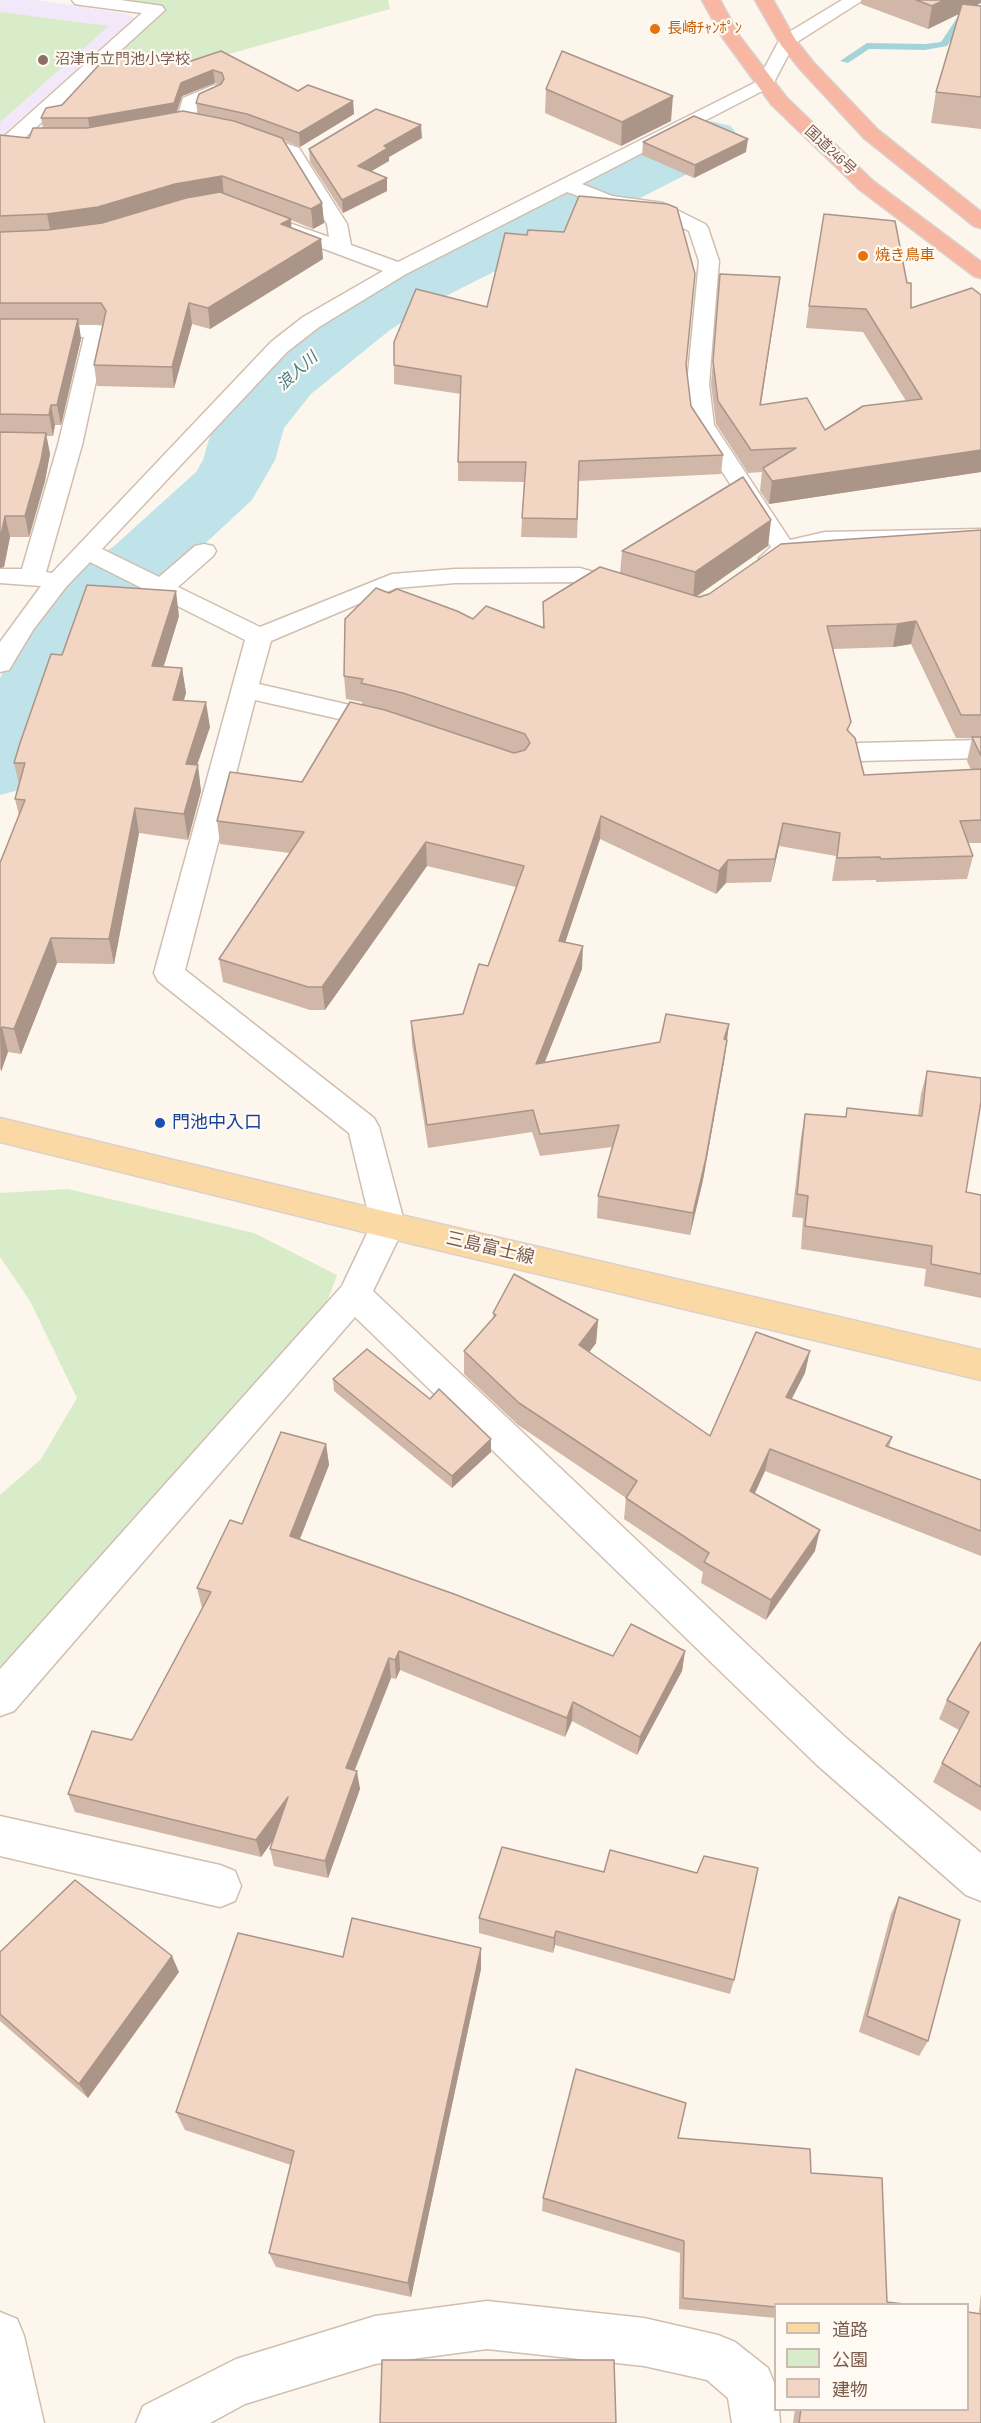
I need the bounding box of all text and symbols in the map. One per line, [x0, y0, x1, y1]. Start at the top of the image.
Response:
place label: 長崎ﾁｬﾝﾎﾟﾝ [667, 20, 742, 38]
marker: 長崎ﾁｬﾝﾎﾟﾝ [648, 22, 662, 36]
place label: 沼津市立門池小学校 [55, 51, 190, 69]
marker: 沼津市立門池小学校 [36, 53, 50, 67]
street label: 国道246号 [800, 123, 860, 179]
place label: 焼き鳥車 [875, 247, 935, 265]
marker: 焼き鳥車 [856, 249, 870, 263]
water label: 浪人川 [274, 349, 322, 395]
place label: 門池中入口 [172, 1112, 262, 1134]
marker: 門池中入口 [153, 1116, 167, 1130]
street label: 三島富士線 [444, 1228, 536, 1270]
legend [774, 2303, 969, 2411]
text: 道路 [832, 2320, 868, 2341]
text: 公園 [832, 2350, 868, 2371]
text: 建物 [832, 2380, 868, 2401]

